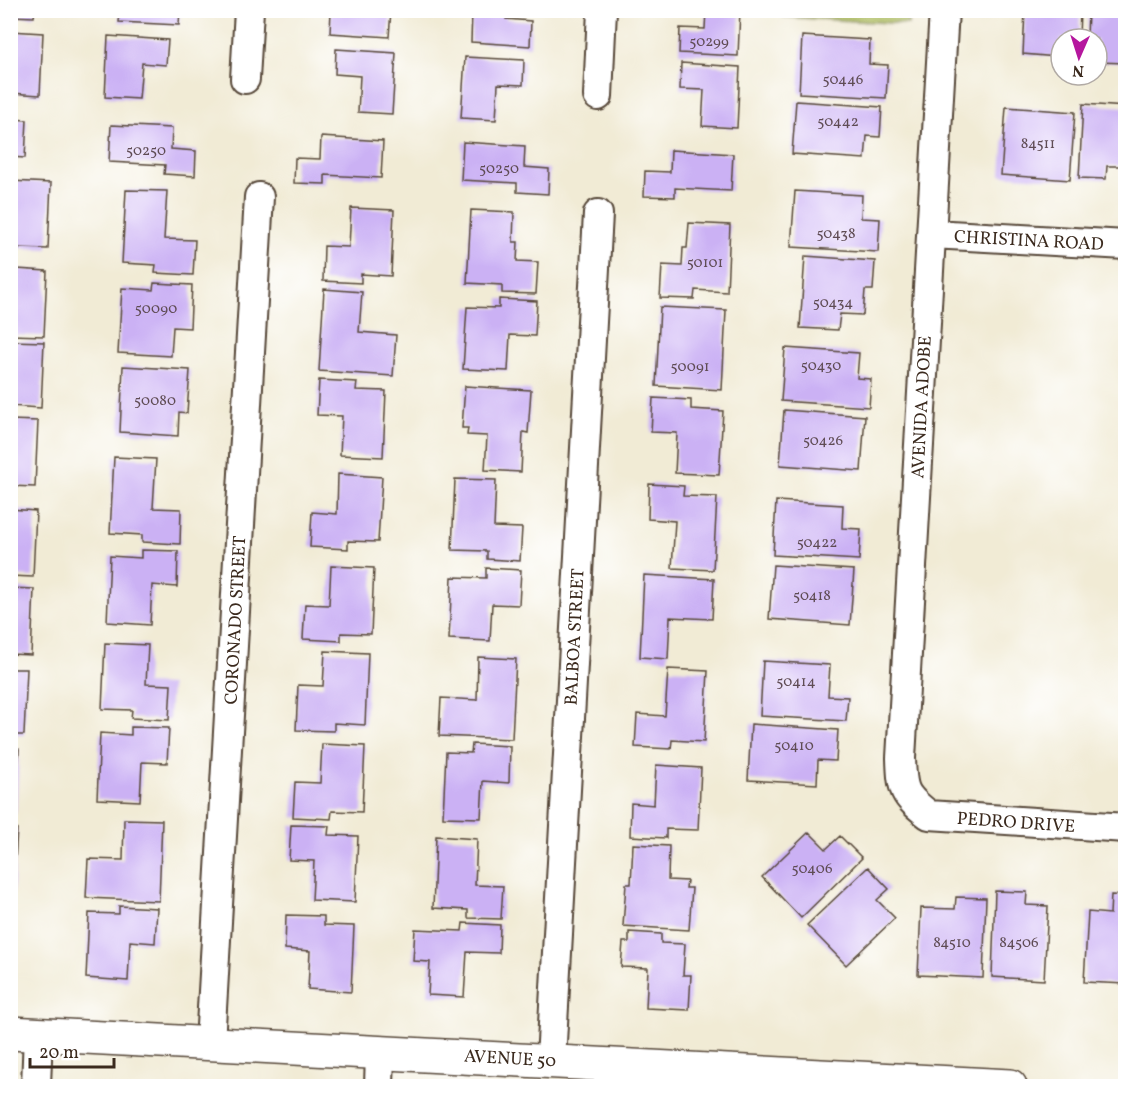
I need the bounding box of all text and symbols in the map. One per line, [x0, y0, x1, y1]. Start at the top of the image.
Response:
north arrow [1049, 27, 1109, 87]
house number: 50299 [689, 32, 729, 53]
text: N [1072, 59, 1085, 81]
house number: 50446 [823, 70, 863, 91]
house number: 50442 [817, 112, 859, 133]
house number: 84511 [1021, 134, 1055, 155]
house number: 50250 [126, 141, 166, 162]
house number: 50250 [479, 159, 519, 180]
house number: 50438 [816, 224, 856, 245]
street label: CHRISTINA ROAD [953, 225, 1104, 258]
house number: 50101 [687, 253, 723, 274]
house number: 50434 [813, 293, 853, 314]
house number: 50090 [135, 299, 177, 320]
street label: AVENIDA ADOBE [906, 335, 939, 479]
house number: 50430 [801, 356, 841, 377]
house number: 50091 [670, 357, 710, 378]
house number: 50080 [134, 391, 176, 412]
house number: 50426 [803, 431, 843, 452]
house number: 50422 [797, 533, 837, 554]
street label: CORONADO STREET [220, 535, 253, 705]
street label: BALBOA STREET [559, 567, 592, 706]
house number: 50418 [793, 586, 831, 607]
house number: 50414 [776, 672, 816, 693]
house number: 50410 [774, 736, 814, 757]
street label: PEDRO DRIVE [956, 807, 1076, 840]
house number: 50406 [791, 859, 833, 880]
house number: 84510 [933, 933, 971, 954]
house number: 84506 [999, 933, 1039, 954]
scale bar [30, 1031, 114, 1069]
text: 20 m [39, 1041, 79, 1066]
street label: AVENUE 50 [463, 1045, 557, 1074]

